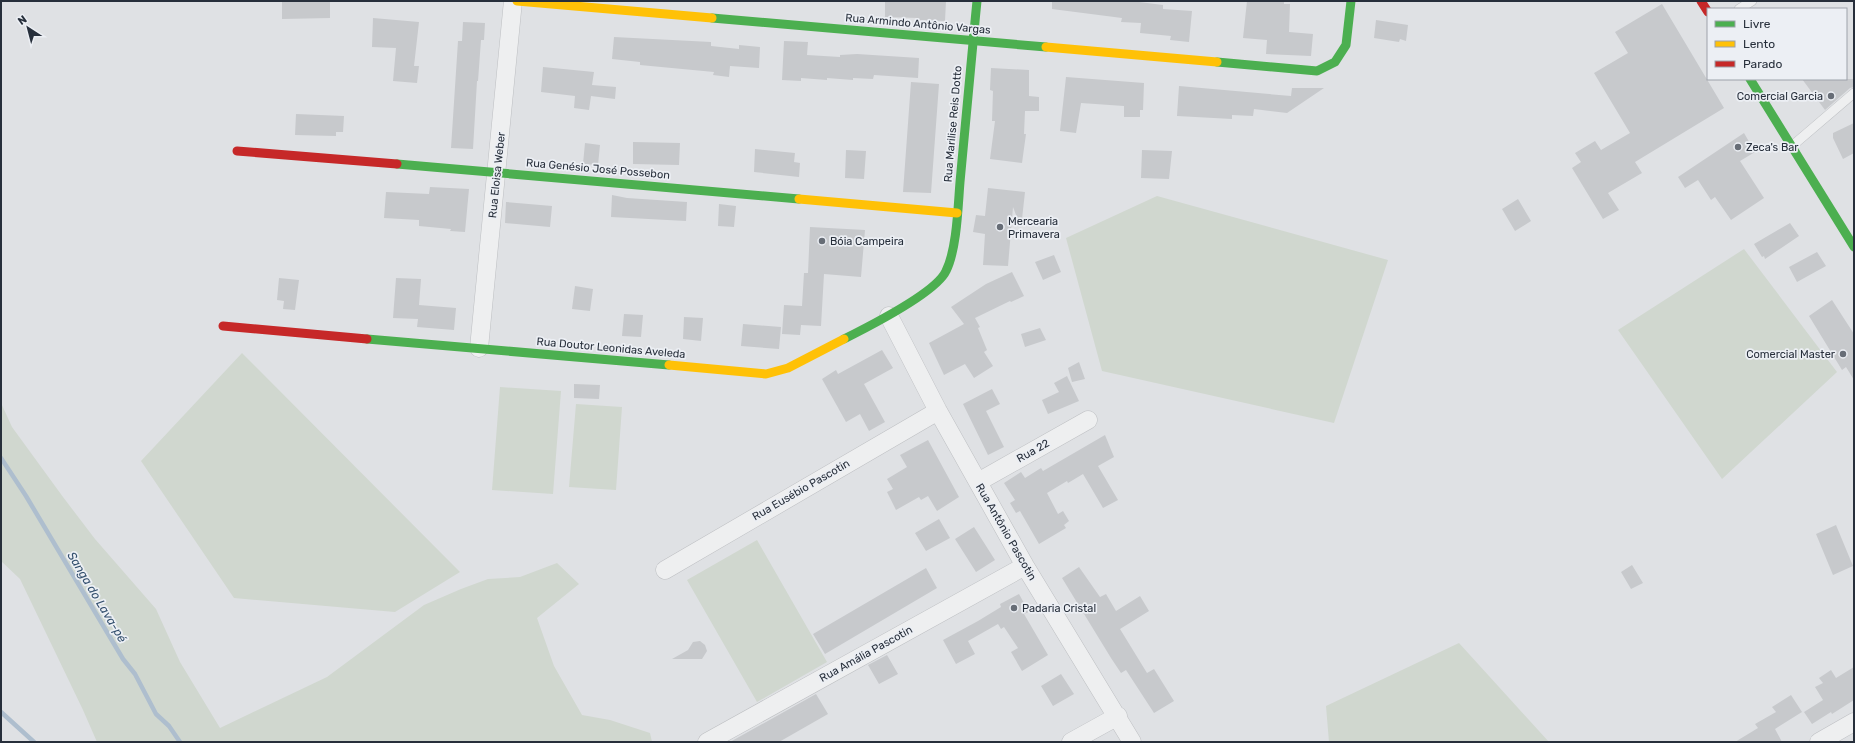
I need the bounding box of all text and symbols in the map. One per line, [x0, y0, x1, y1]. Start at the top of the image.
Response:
north arrow [8, 8, 48, 48]
legend [1707, 8, 1847, 80]
street label: Rua Armindo Antônio Vargas [845, 11, 992, 37]
text: N [15, 13, 30, 28]
text: Livre [1743, 17, 1771, 31]
text: Lento [1743, 37, 1775, 51]
text: Parado [1743, 57, 1782, 71]
street label: Rua Marilise Reis Dotto [941, 65, 965, 183]
place label: Comercial Garcia [1737, 90, 1823, 103]
marker: Comercial Garcia [1826, 91, 1836, 101]
street label: Rua Eloisa Weber [486, 130, 508, 219]
place label: Zeca's Bar [1746, 141, 1799, 154]
marker: Zeca's Bar [1733, 142, 1743, 152]
street label: Rua Genésio José Possebon [526, 156, 670, 182]
place label: Mercearia Primavera [1008, 215, 1060, 241]
marker: Mercearia Primavera [995, 222, 1005, 232]
place label: Bóia Campeira [830, 235, 904, 248]
marker: Bóia Campeira [817, 236, 827, 246]
street label: Rua Doutor Leonidas Aveleda [536, 335, 686, 361]
place label: Comercial Master [1746, 348, 1836, 361]
marker: Comercial Master [1838, 349, 1848, 359]
street label: Rua 22 [1014, 437, 1052, 465]
street label: Rua Eusébio Pascotin [750, 457, 852, 523]
street label: Rua Antônio Pascotin [973, 481, 1039, 583]
water label: Sanga do Lava-pé [64, 549, 130, 645]
place label: Padaria Cristal [1022, 602, 1096, 615]
marker: Padaria Cristal [1009, 603, 1019, 613]
street label: Rua Amália Pascotin [817, 623, 915, 685]

